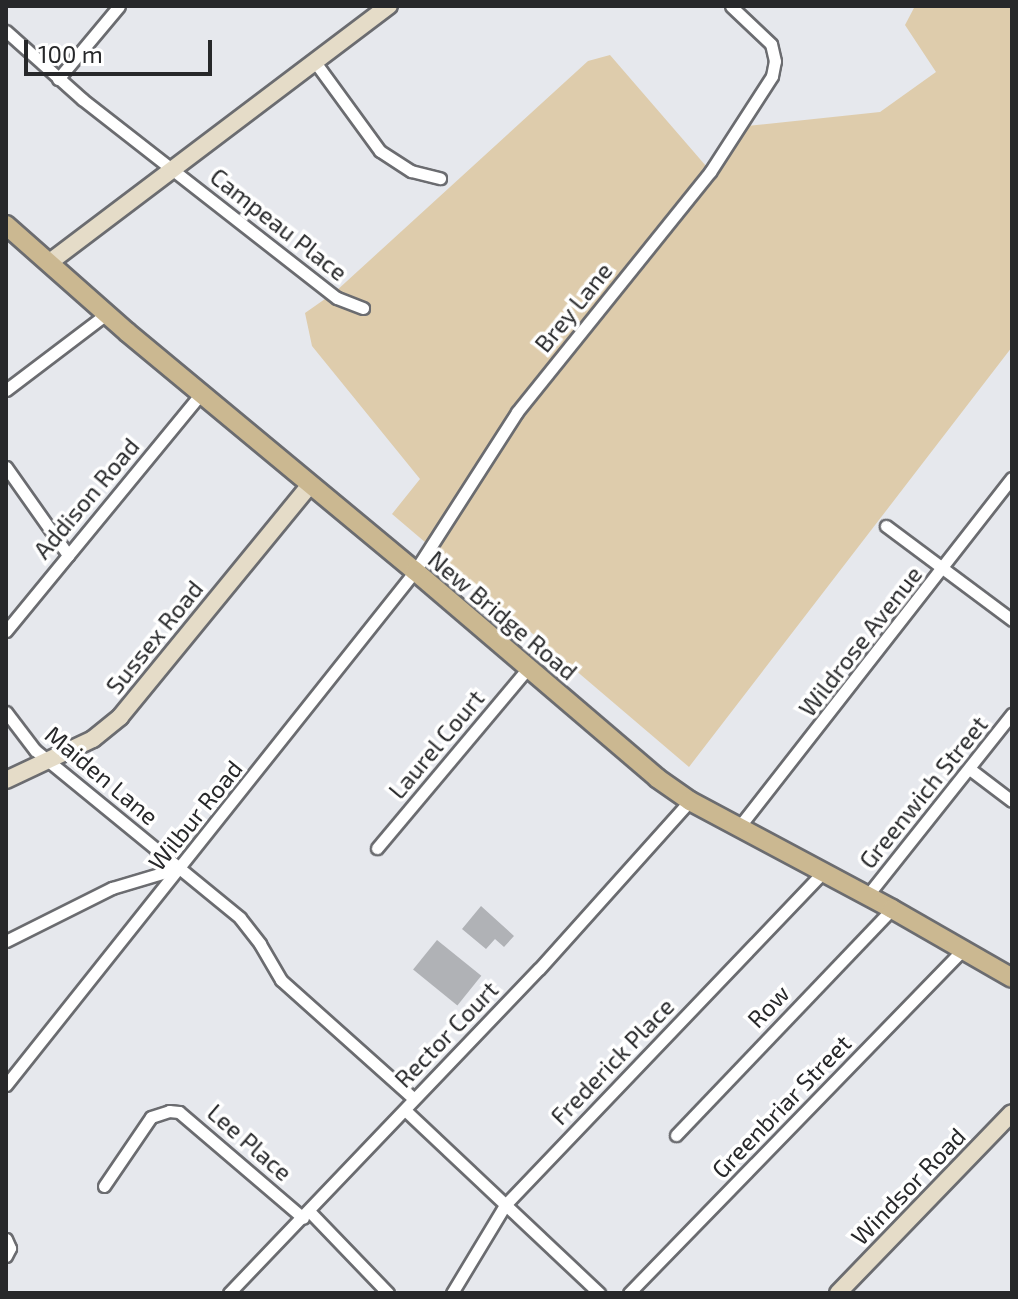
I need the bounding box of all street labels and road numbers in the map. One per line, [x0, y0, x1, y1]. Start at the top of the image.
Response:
street label: Campeau Place [205, 162, 353, 286]
street label: Brey Lane [528, 256, 618, 358]
street label: Addison Road [27, 432, 145, 564]
street label: New Bridge Road [423, 544, 583, 686]
street label: Wildrose Avenue [792, 560, 928, 722]
street label: Sussex Road [99, 574, 209, 700]
street label: Laurel Court [382, 684, 490, 804]
street label: Greenwich Street [853, 710, 993, 874]
street label: Maiden Lane [40, 719, 164, 831]
street label: Wilbur Road [142, 754, 248, 876]
street label: Rector Court [388, 975, 504, 1093]
street label: Row [741, 979, 795, 1033]
street label: Frederick Place [544, 992, 680, 1130]
street label: Greenbriar Street [705, 1028, 857, 1184]
street label: Lee Place [202, 1098, 298, 1186]
street label: Windsor Road [845, 1121, 971, 1251]

